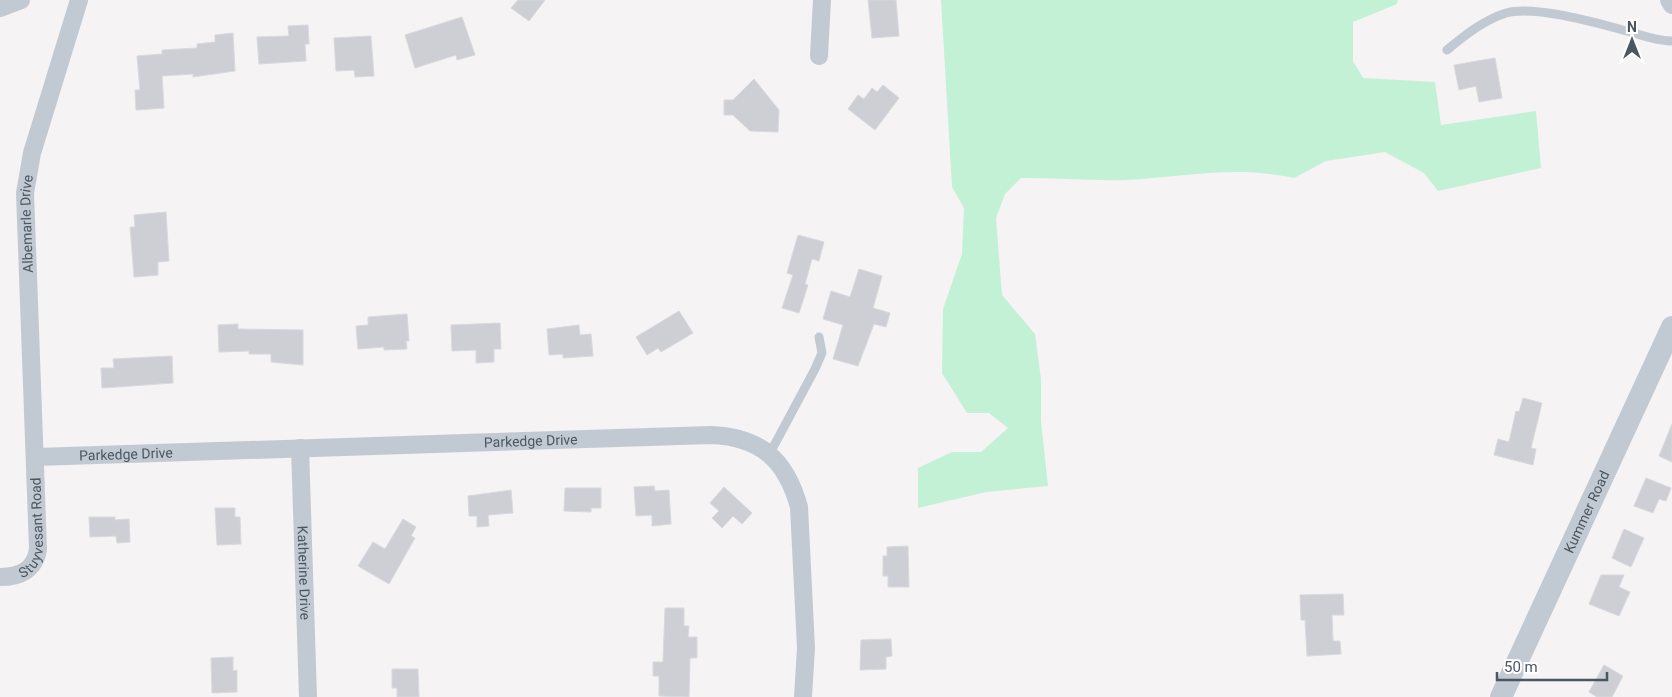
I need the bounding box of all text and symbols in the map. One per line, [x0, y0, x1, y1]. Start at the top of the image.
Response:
north arrow [1607, 15, 1657, 65]
text: N [1627, 19, 1637, 35]
street label: Albemarle Drive [17, 173, 36, 273]
street label: Parkedge Drive [484, 431, 578, 450]
street label: Parkedge Drive [79, 445, 173, 464]
street label: Kummer Road [1561, 468, 1612, 555]
street label: Stuyvesant Road [16, 477, 46, 581]
street label: Katherine Drive [295, 525, 314, 620]
scale bar [1497, 650, 1607, 682]
text: 50 m [1504, 658, 1538, 676]

